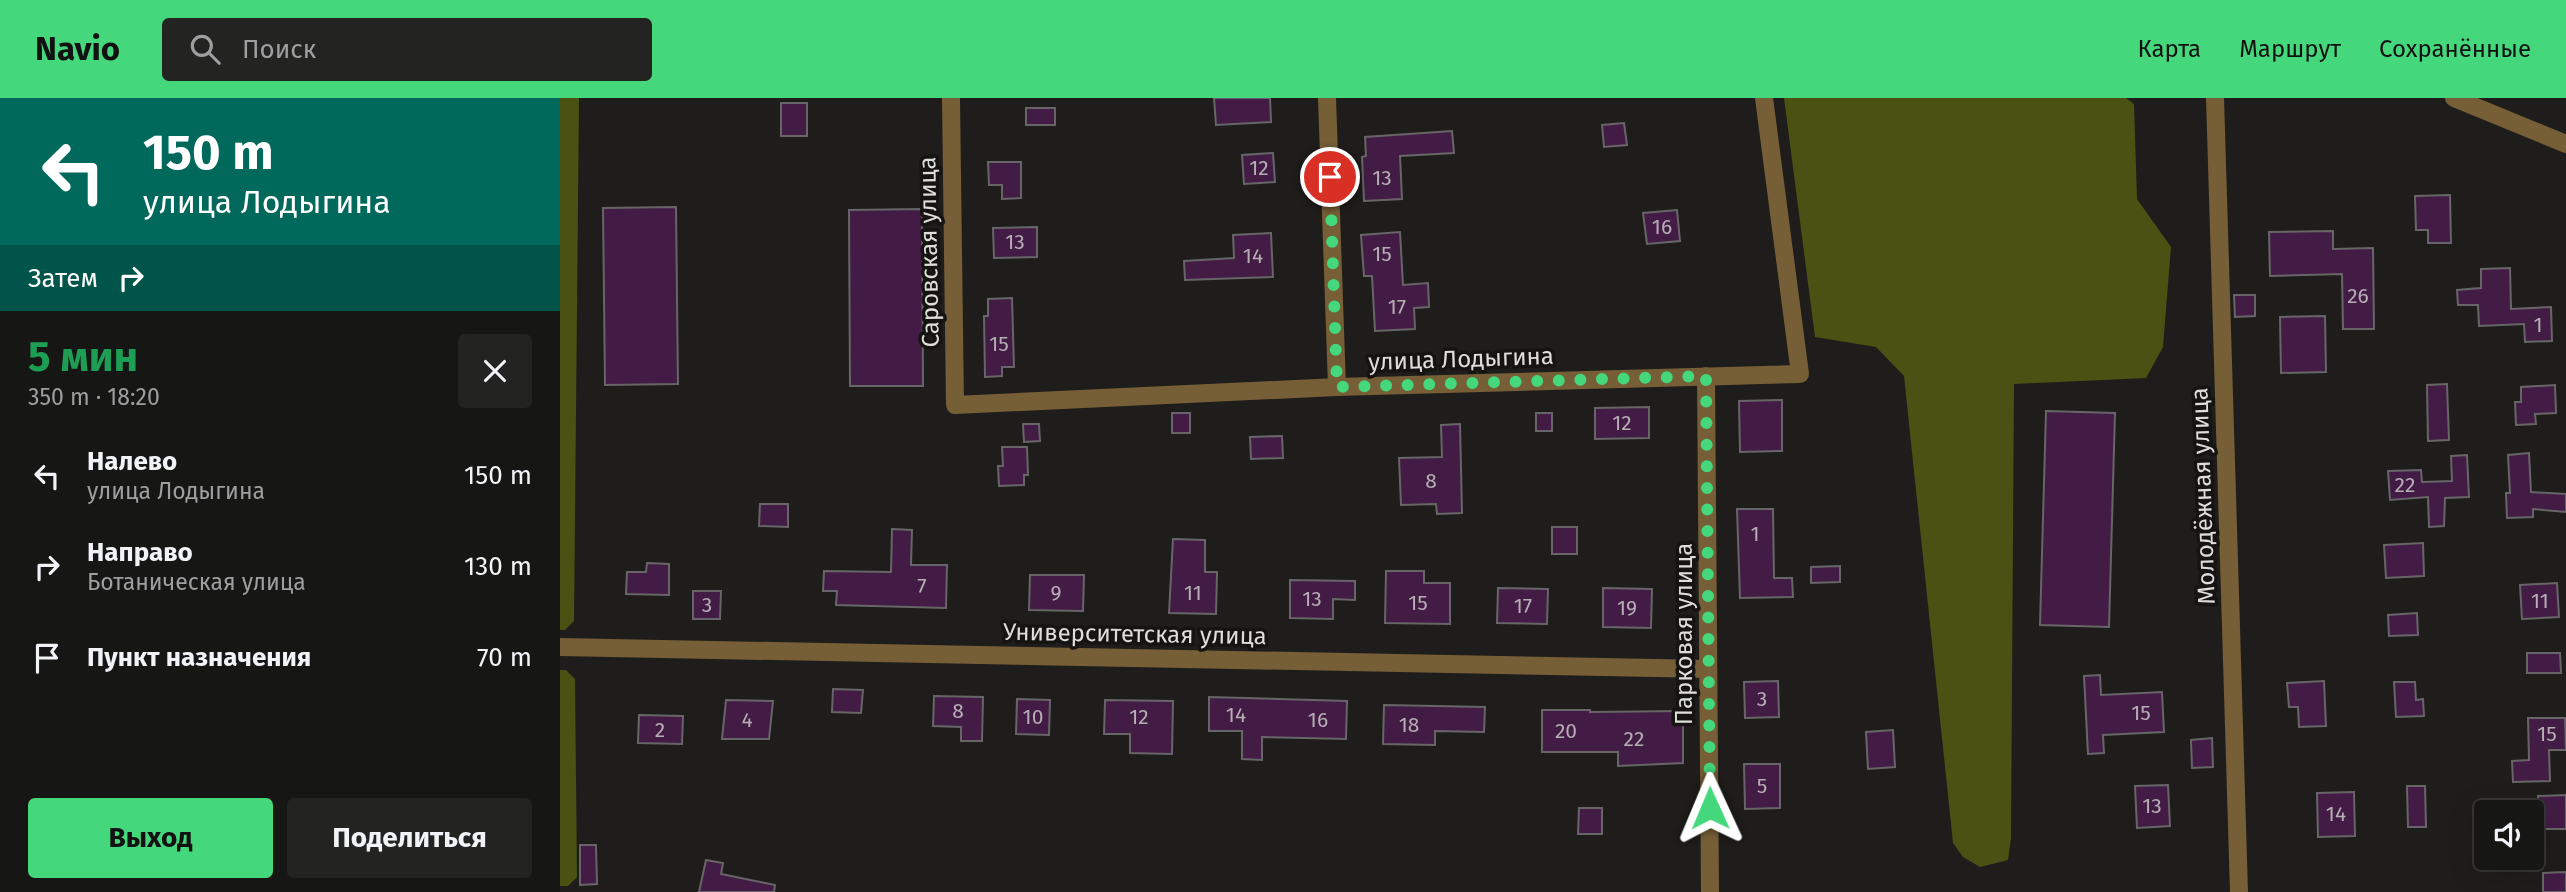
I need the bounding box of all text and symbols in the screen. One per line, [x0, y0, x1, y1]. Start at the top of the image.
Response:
search box [162, 18, 652, 81]
text: Navio [35, 29, 120, 69]
icon: search [186, 30, 224, 68]
text: Поиск [242, 34, 316, 65]
text: Карта [2138, 35, 2201, 63]
text: Маршрут [2239, 35, 2341, 63]
text: Сохранённые [2379, 35, 2531, 63]
text: 150 m [143, 123, 274, 182]
icon: left [28, 126, 119, 217]
pin [1300, 147, 1360, 207]
house number: 12 [1249, 155, 1269, 181]
street label: Саровская улица [913, 156, 945, 348]
icon: arrive [1311, 158, 1349, 196]
house number: 13 [1372, 165, 1392, 191]
text: улица Лодыгина [143, 183, 391, 221]
house number: 16 [1652, 214, 1672, 240]
house number: 13 [1005, 229, 1025, 255]
house number: 15 [1372, 241, 1392, 267]
house number: 14 [1243, 243, 1263, 269]
icon: right [112, 259, 150, 297]
text: Затем [28, 263, 98, 294]
house number: 26 [2347, 283, 2369, 309]
house number: 17 [1388, 294, 1406, 320]
house number: 1 [2533, 312, 2543, 338]
house number: 15 [989, 331, 1009, 357]
text: 5 мин [28, 332, 138, 382]
button: close [458, 334, 532, 408]
street label: улица Лодыгина [1368, 342, 1554, 376]
text: 350 m · 18:20 [28, 383, 160, 411]
street label: Молодёжная улица [2185, 387, 2221, 605]
house number: 12 [1612, 410, 1632, 436]
text: Налево [87, 446, 177, 477]
icon: left [28, 457, 66, 495]
text: 150 m [464, 460, 532, 491]
house number: 8 [1425, 468, 1437, 494]
house number: 22 [2395, 472, 2415, 498]
text: улица Лодыгина [87, 477, 265, 505]
house number: 1 [1750, 521, 1760, 547]
text: Направо [87, 537, 193, 568]
street label: Парковая улица [1670, 543, 1698, 725]
icon: right [28, 548, 66, 586]
text: 130 m [464, 551, 532, 582]
text: Ботаническая улица [87, 568, 306, 596]
house number: 7 [917, 573, 927, 599]
house number: 9 [1050, 580, 1062, 606]
house number: 11 [1184, 580, 1202, 606]
house number: 13 [1302, 586, 1322, 612]
house number: 11 [2531, 588, 2549, 614]
house number: 15 [1408, 590, 1428, 616]
house number: 3 [702, 592, 712, 618]
house number: 17 [1514, 593, 1532, 619]
house number: 19 [1617, 595, 1637, 621]
street label: Университетская улица [1003, 618, 1267, 650]
icon: arrive [28, 639, 66, 677]
text: Пункт назначения [87, 642, 311, 673]
text: 70 m [477, 642, 532, 673]
house number: 3 [1757, 686, 1767, 712]
house number: 8 [952, 698, 964, 724]
house number: 15 [2131, 700, 2151, 726]
house number: 14 [1226, 702, 1246, 728]
house number: 10 [1023, 704, 1043, 730]
house number: 12 [1129, 704, 1149, 730]
house number: 4 [741, 707, 753, 733]
house number: 16 [1308, 707, 1328, 733]
house number: 18 [1399, 712, 1419, 738]
house number: 2 [655, 717, 665, 743]
house number: 20 [1555, 718, 1577, 744]
house number: 15 [2537, 721, 2557, 747]
house number: 22 [1624, 726, 1644, 752]
position arrow [1673, 771, 1747, 845]
house number: 5 [1757, 773, 1767, 799]
house number: 13 [2142, 793, 2162, 819]
button: Выход [28, 798, 273, 878]
button: Поделиться [287, 798, 532, 878]
map controls [2474, 800, 2544, 870]
button: sound [2474, 800, 2544, 870]
house number: 14 [2326, 801, 2346, 827]

